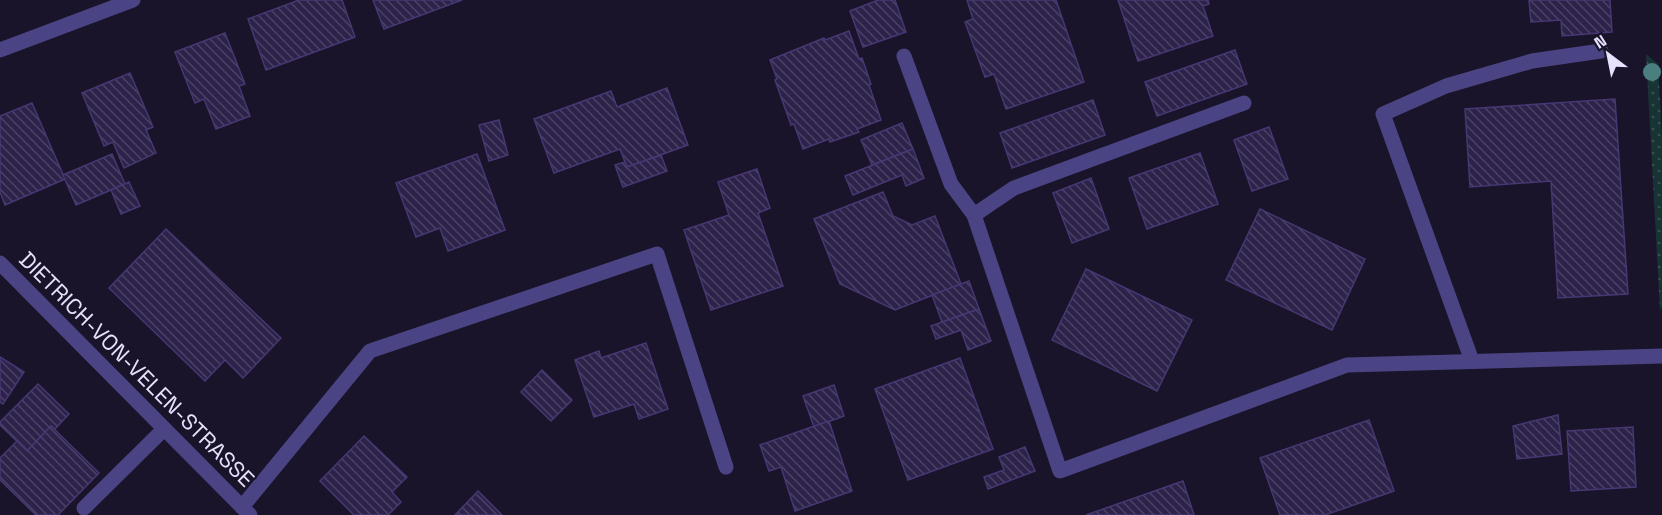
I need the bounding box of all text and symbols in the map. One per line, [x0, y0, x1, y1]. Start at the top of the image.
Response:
north arrow [1578, 24, 1638, 84]
text: N [1590, 30, 1610, 53]
street label: DIETRICH-VON-VELEN-STRASSE [14, 246, 260, 492]

